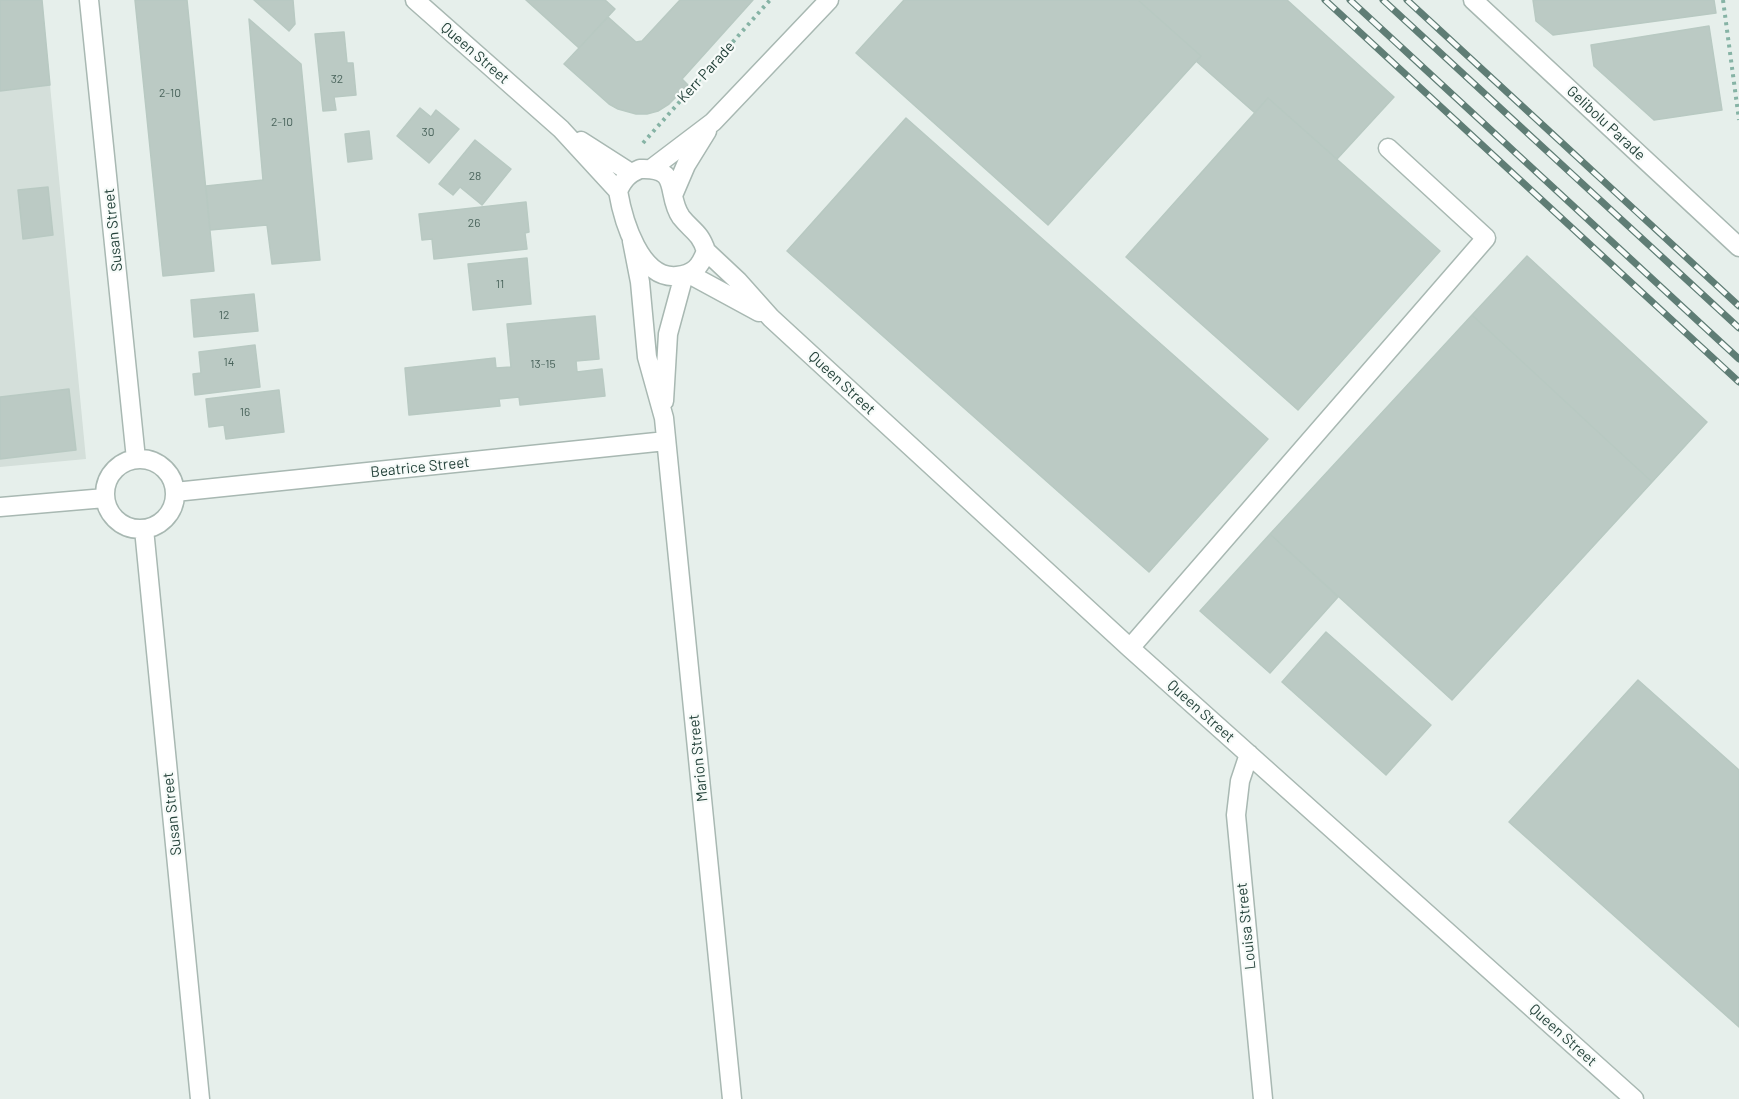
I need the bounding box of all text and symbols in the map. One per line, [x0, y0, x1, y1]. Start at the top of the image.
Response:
street label: Queen Street [437, 18, 513, 88]
street label: Kerr Parade [674, 38, 738, 106]
house number: 32 [331, 72, 343, 86]
street label: Gelibolu Parade [1563, 82, 1649, 164]
house number: 2-10 [159, 86, 181, 100]
house number: 2-10 [271, 115, 293, 129]
house number: 30 [422, 125, 434, 139]
house number: 28 [469, 169, 481, 183]
street label: Susan Street [100, 187, 126, 273]
house number: 26 [468, 216, 480, 230]
house number: 11 [496, 277, 504, 291]
house number: 12 [219, 308, 229, 322]
street label: Queen Street [805, 348, 879, 418]
house number: 14 [224, 355, 234, 369]
house number: 13-15 [530, 357, 556, 371]
house number: 16 [240, 405, 250, 419]
street label: Beatrice Street [370, 453, 470, 481]
street label: Queen Street [1164, 676, 1238, 746]
street label: Marion Street [684, 713, 712, 803]
street label: Susan Street [159, 771, 185, 857]
street label: Louisa Street [1232, 882, 1260, 970]
street label: Queen Street [1526, 1000, 1600, 1070]

